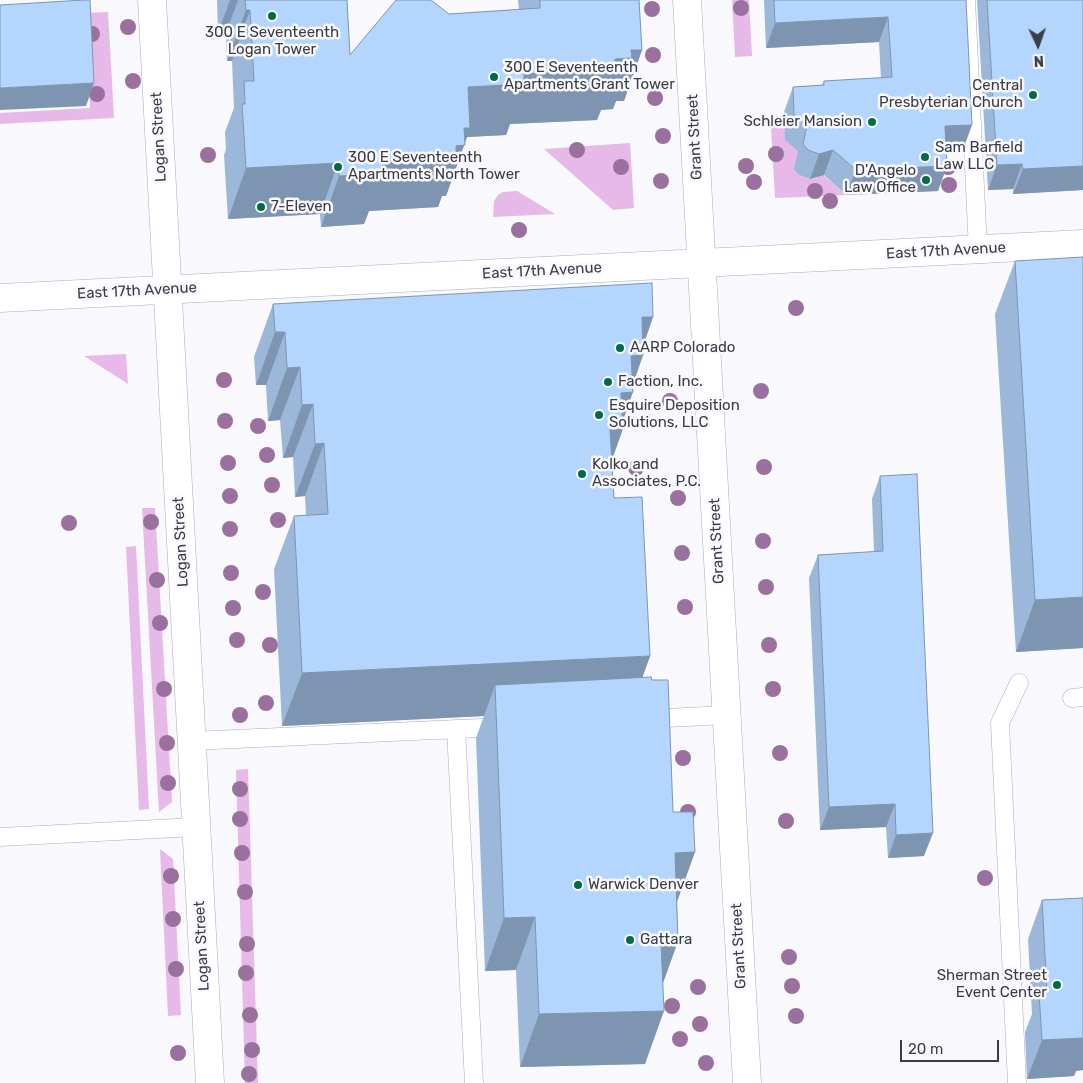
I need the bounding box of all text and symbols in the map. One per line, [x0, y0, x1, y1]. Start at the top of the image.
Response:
marker: 300 E Seventeenth Logan Tower [266, 10, 278, 22]
north arrow [1013, 20, 1063, 70]
place label: 300 E Seventeenth Logan Tower [205, 24, 339, 59]
text: N [1033, 52, 1044, 69]
place label: 300 E Seventeenth Apartments Grant Tower [504, 59, 675, 94]
marker: 300 E Seventeenth Apartments Grant Tower [488, 71, 500, 83]
place label: Central Presbyterian Church [879, 77, 1023, 112]
marker: Central Presbyterian Church [1027, 89, 1039, 101]
street label: Logan Street [148, 91, 170, 183]
street label: Grant Street [684, 94, 706, 180]
place label: Schleier Mansion [744, 113, 862, 131]
marker: Schleier Mansion [866, 116, 878, 128]
place label: Sam Barfield Law LLC [935, 139, 1023, 174]
place label: 300 E Seventeenth Apartments North Tower [348, 149, 520, 184]
marker: Sam Barfield Law LLC [919, 151, 931, 163]
marker: 300 E Seventeenth Apartments North Tower [332, 161, 344, 173]
place label: D'Angelo Law Office [844, 162, 916, 197]
marker: D'Angelo Law Office [920, 174, 932, 186]
place label: 7-Eleven [271, 198, 332, 216]
marker: 7-Eleven [255, 201, 267, 213]
street label: East 17th Avenue [886, 239, 1006, 263]
street label: East 17th Avenue [482, 259, 602, 283]
street label: East 17th Avenue [77, 279, 197, 303]
place label: AARP Colorado [630, 339, 735, 357]
marker: AARP Colorado [614, 342, 626, 354]
place label: Faction, Inc. [618, 373, 703, 391]
marker: Faction, Inc. [602, 376, 614, 388]
place label: Esquire Deposition Solutions, LLC [609, 397, 740, 432]
marker: Esquire Deposition Solutions, LLC [593, 409, 605, 421]
place label: Kolko and Associates, P.C. [592, 456, 701, 491]
marker: Kolko and Associates, P.C. [576, 468, 588, 480]
street label: Logan Street [170, 496, 192, 588]
street label: Grant Street [706, 498, 728, 584]
place label: Warwick Denver [588, 876, 699, 894]
marker: Warwick Denver [572, 879, 584, 891]
street label: Logan Street [191, 900, 213, 992]
street label: Grant Street [728, 903, 750, 989]
place label: Gattara [640, 931, 692, 949]
marker: Gattara [624, 934, 636, 946]
place label: Sherman Street Event Center [937, 967, 1047, 1002]
marker: Sherman Street Event Center [1051, 979, 1063, 991]
scale bar [903, 1030, 1002, 1062]
text: 20 m [908, 1040, 943, 1058]

